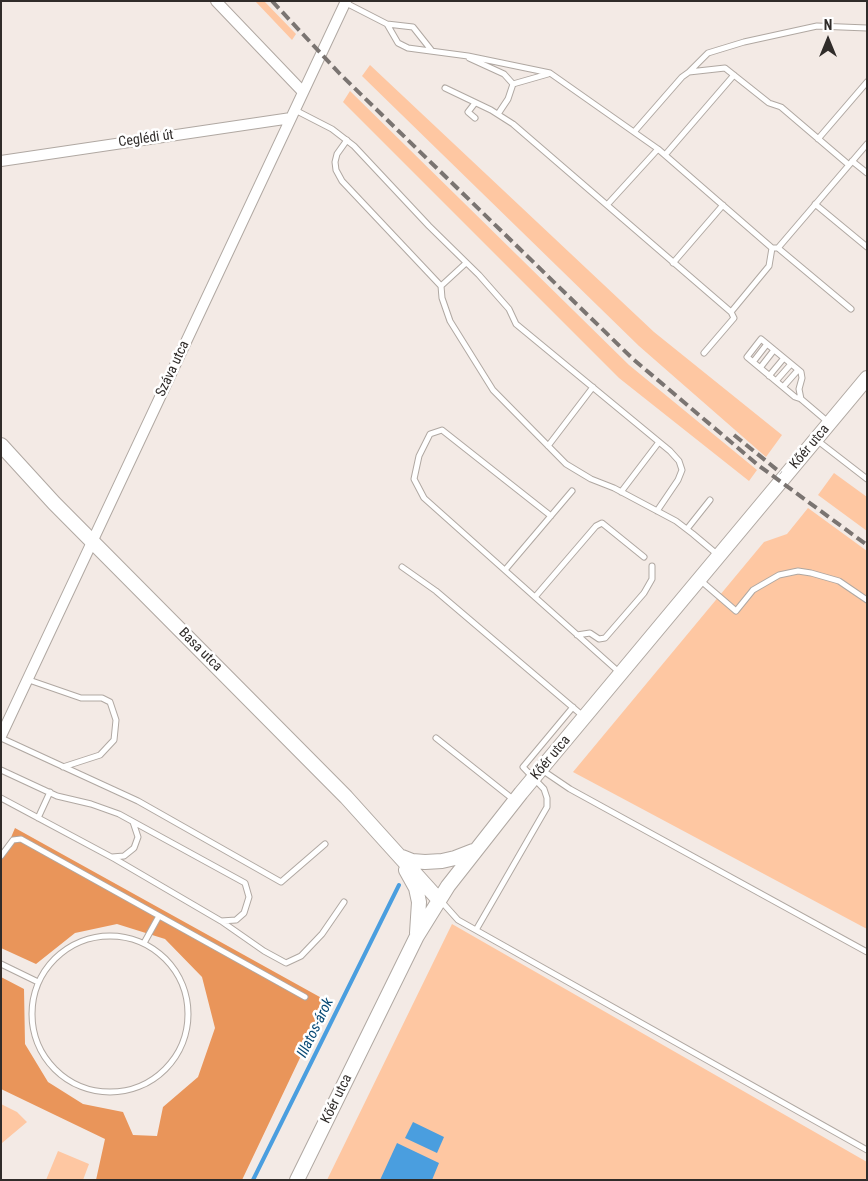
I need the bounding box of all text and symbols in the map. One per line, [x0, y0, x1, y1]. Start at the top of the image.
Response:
north arrow [803, 15, 853, 65]
text: N [824, 17, 832, 33]
street label: Ceglédi út [117, 127, 175, 151]
street label: Száva utca [153, 338, 193, 400]
street label: Kőér utca [787, 421, 833, 473]
street label: Basa utca [175, 625, 225, 675]
street label: Kőér utca [528, 732, 574, 784]
water label: Illatos-árok [294, 995, 338, 1061]
street label: Kőér utca [318, 1072, 356, 1126]

